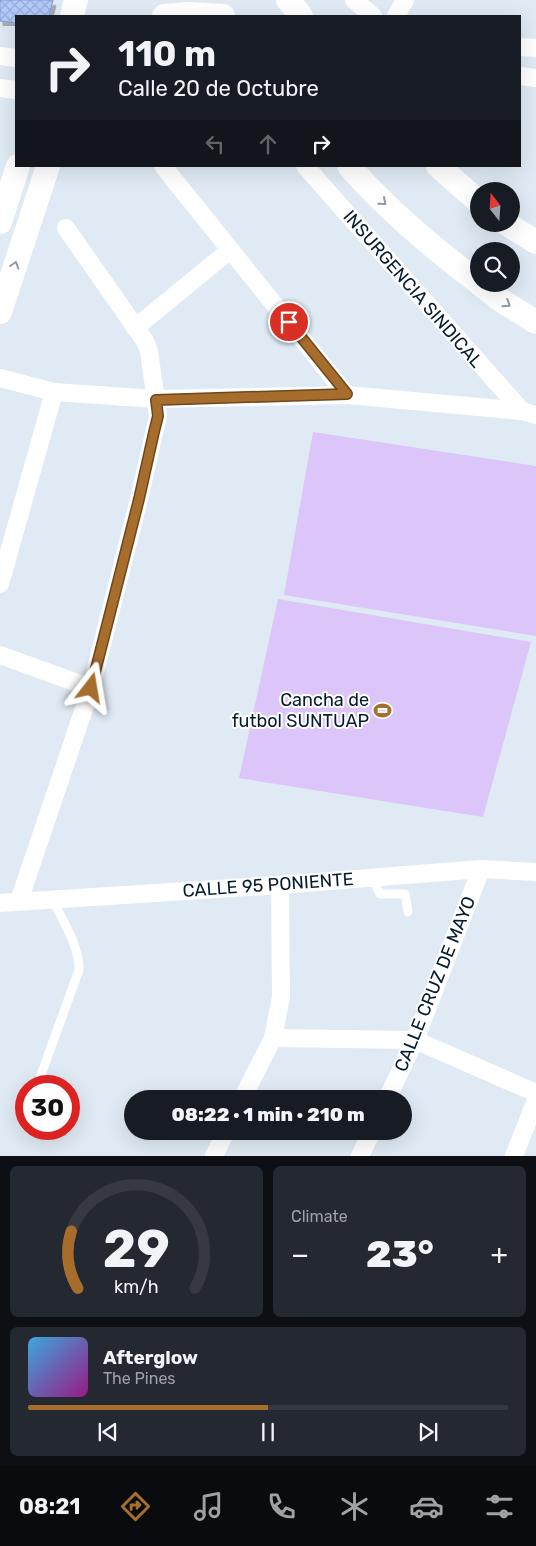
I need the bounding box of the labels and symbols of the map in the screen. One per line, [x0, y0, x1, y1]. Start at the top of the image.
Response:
north arrow [470, 182, 520, 232]
one-way arrow [377, 196, 386, 205]
street label: INSURGENCIA SINDICAL [339, 206, 487, 372]
one-way arrow [10, 262, 20, 270]
one-way arrow [501, 298, 511, 307]
pin [268, 301, 310, 343]
position arrow [64, 661, 116, 713]
place label: Cancha de futbol SUNTUAP [232, 689, 369, 732]
sports icon: Cancha de futbol SUNTUAP [373, 700, 393, 720]
street label: CALLE 95 PONIENTE [182, 868, 354, 902]
street label: CALLE CRUZ DE MAYO [390, 893, 480, 1075]
speed limit sign: 30 [15, 1075, 80, 1140]

